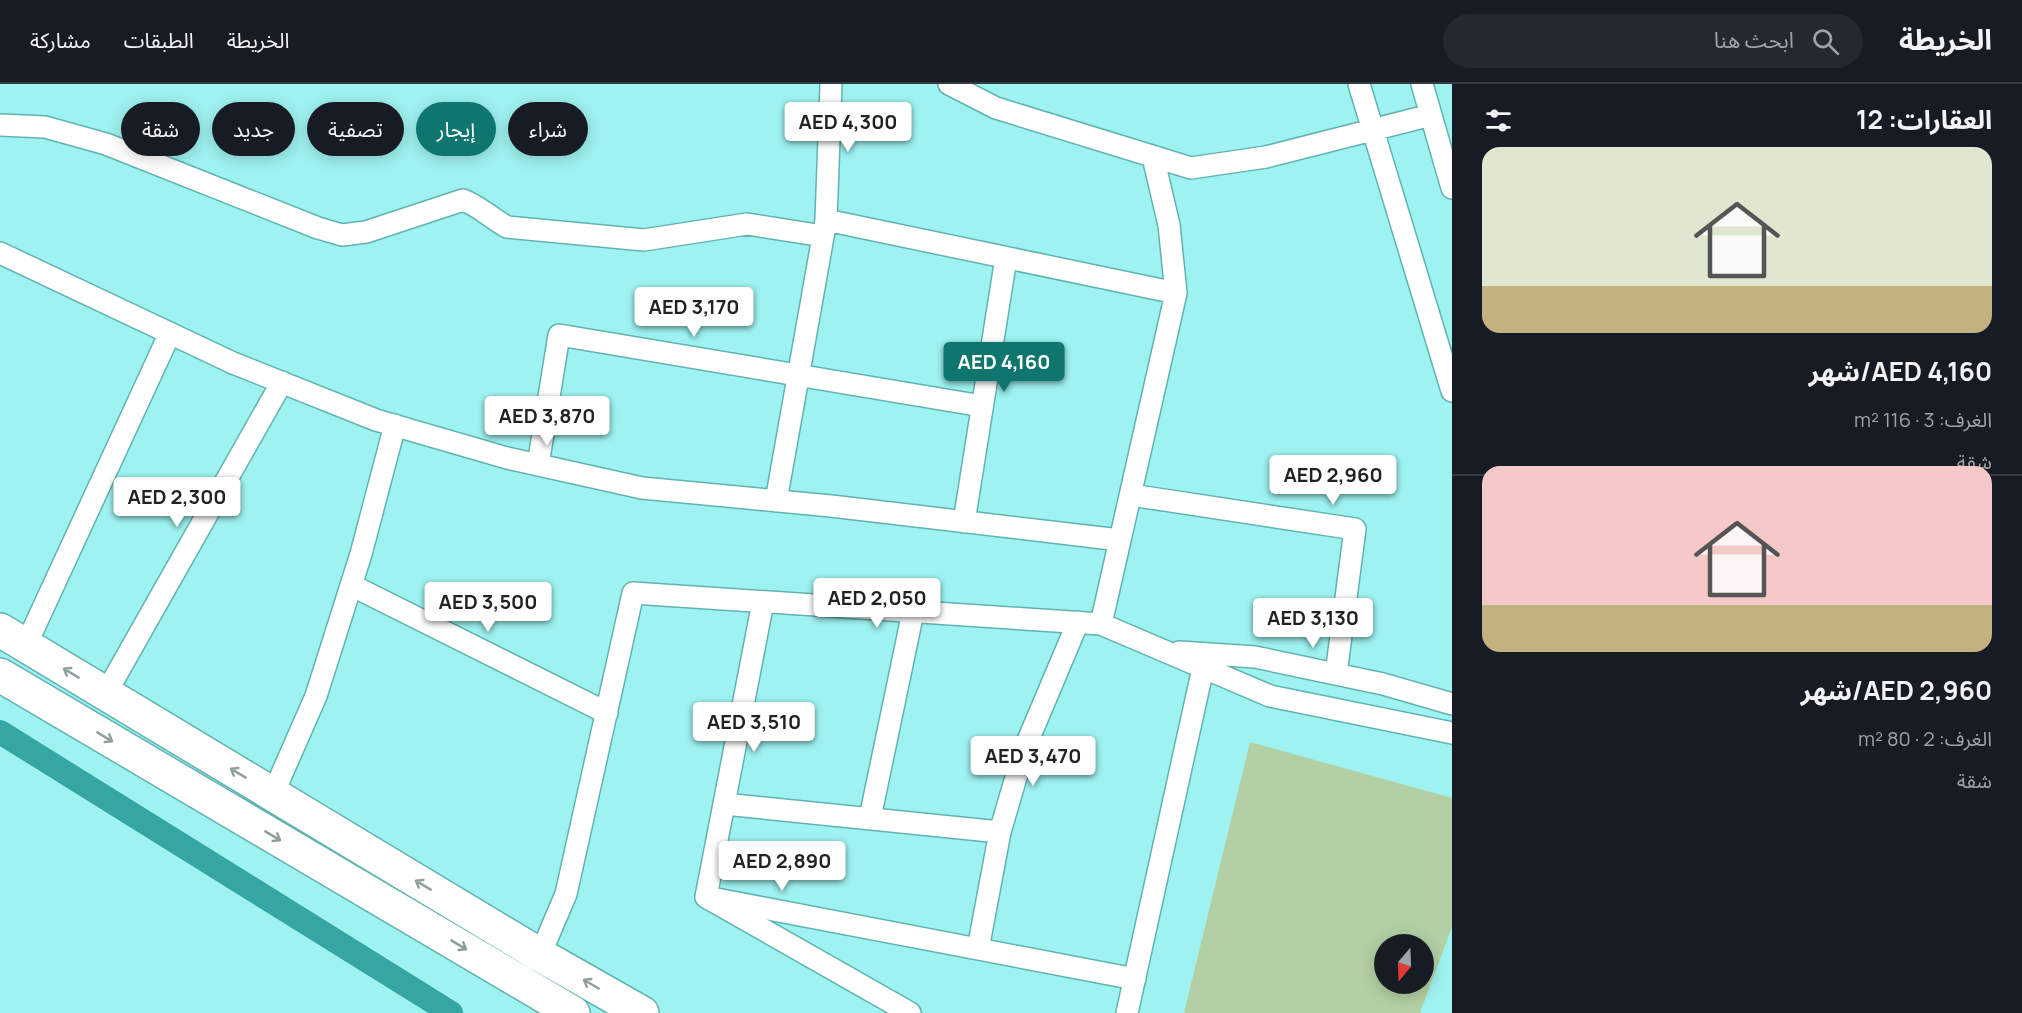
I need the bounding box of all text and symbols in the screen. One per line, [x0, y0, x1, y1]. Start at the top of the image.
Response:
search box [1443, 14, 1863, 68]
text: الخريطة [1899, 20, 1992, 58]
text: ابحث هنا [1714, 25, 1794, 55]
icon: search [1809, 25, 1842, 58]
text: مشاركة [30, 26, 91, 54]
text: الطبقات [124, 26, 194, 54]
text: الخريطة [227, 26, 290, 54]
text: العقارات: 12 [1856, 101, 1992, 137]
chip: شقة [121, 102, 200, 156]
chip: جديد [212, 102, 295, 156]
chip: تصفية [307, 102, 404, 156]
chip: إيجار [416, 102, 496, 156]
chip: شراء [508, 102, 588, 156]
pin: AED 4,300 [779, 102, 917, 153]
icon: filters [1482, 104, 1515, 137]
text: AED 4,300 [799, 108, 897, 135]
icon: home [1683, 186, 1791, 294]
pin: AED 3,170 [625, 287, 763, 338]
text: AED 3,170 [648, 293, 740, 320]
pin: AED 4,160 [935, 342, 1073, 393]
text: AED 4,160 [958, 348, 1050, 375]
text: AED 4,160/شهر [1809, 353, 1992, 389]
pin: AED 3,870 [478, 396, 616, 447]
text: AED 3,870 [499, 402, 595, 429]
text: الغرف: 3 · 116 m² [1854, 406, 1992, 433]
text: شقة [1957, 448, 1992, 475]
pin: AED 2,960 [1264, 455, 1402, 506]
text: AED 2,960 [1283, 461, 1383, 488]
pin: AED 2,300 [108, 477, 246, 528]
text: AED 2,300 [127, 483, 227, 510]
icon: home [1683, 505, 1791, 613]
pin: AED 2,050 [808, 578, 946, 629]
pin: AED 3,500 [419, 582, 557, 633]
text: AED 2,050 [827, 584, 927, 611]
text: AED 3,500 [439, 588, 537, 615]
pin: AED 3,130 [1244, 598, 1382, 649]
text: AED 3,130 [1267, 604, 1359, 631]
one-way arrow [63, 666, 80, 678]
text: AED 2,960/شهر [1801, 672, 1992, 708]
pin: AED 3,510 [685, 702, 823, 753]
text: AED 3,510 [707, 708, 801, 735]
text: الغرف: 2 · 80 m² [1858, 725, 1992, 752]
one-way arrow [96, 731, 113, 743]
pin: AED 3,470 [964, 736, 1102, 787]
text: AED 3,470 [985, 742, 1081, 769]
one-way arrow [230, 767, 247, 779]
text: شقة [1957, 767, 1992, 794]
one-way arrow [264, 830, 281, 842]
pin: AED 2,890 [713, 841, 851, 892]
text: AED 2,890 [733, 847, 831, 874]
one-way arrow [415, 878, 432, 890]
north arrow [1374, 934, 1434, 994]
map controls [1374, 934, 1434, 994]
one-way arrow [450, 940, 467, 952]
one-way arrow [583, 978, 600, 990]

